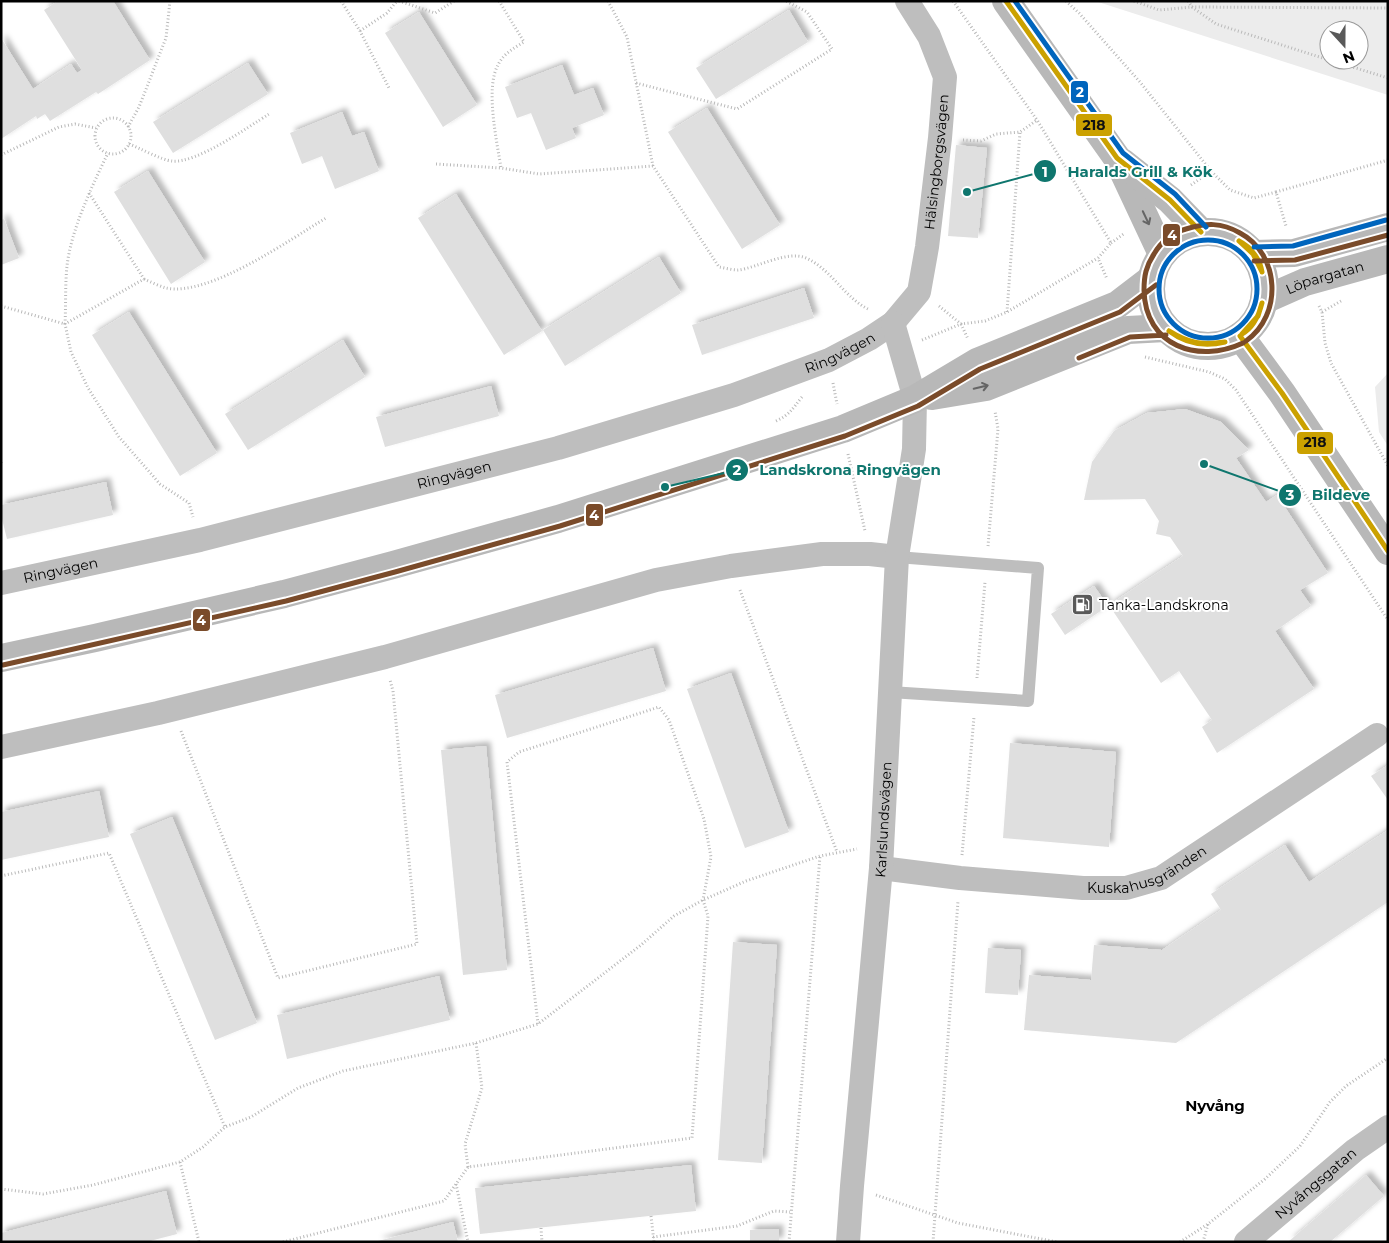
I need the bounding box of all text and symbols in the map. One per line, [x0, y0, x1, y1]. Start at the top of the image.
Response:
north arrow [1319, 20, 1369, 70]
text: N [1340, 47, 1357, 68]
line badge: 2 [1070, 80, 1089, 104]
text: 2 [1076, 83, 1084, 101]
street label: Hälsingborgsvägen [920, 94, 953, 231]
line badge: 218 [1075, 113, 1113, 137]
text: 218 [1083, 116, 1106, 134]
callout: Haralds Grill & Kök [1032, 156, 1222, 186]
text: 1 [1042, 162, 1048, 181]
text: Haralds Grill & Kök [1068, 162, 1213, 181]
one-way arrow [1142, 210, 1151, 225]
line badge: 4 [1162, 223, 1181, 247]
text: 4 [1167, 226, 1177, 244]
street label: Löpargatan [1283, 257, 1366, 298]
street label: Ringvägen [802, 328, 879, 377]
one-way arrow [972, 382, 988, 391]
line badge: 218 [1296, 431, 1334, 455]
text: 218 [1304, 433, 1327, 451]
callout: Landskrona Ringvägen [725, 455, 951, 485]
street label: Ringvägen [415, 457, 493, 493]
text: 2 [733, 460, 742, 479]
text: Landskrona Ringvägen [759, 460, 941, 479]
callout: Bildeve [1277, 480, 1381, 510]
text: 3 [1285, 485, 1295, 504]
text: Bildeve [1312, 485, 1370, 504]
line badge: 4 [585, 503, 604, 527]
text: 4 [589, 506, 599, 524]
street label: Ringvägen [22, 553, 100, 587]
fuel station icon: Tanka-Landskrona [1071, 593, 1095, 617]
place label: Tanka-Landskrona [1099, 596, 1229, 614]
line badge: 4 [192, 608, 211, 632]
text: 4 [196, 611, 206, 629]
street label: Karlslundsvägen [871, 761, 895, 878]
street label: Kuskahusgränden [1087, 841, 1210, 897]
district label: Nyvång [1185, 1096, 1245, 1115]
street label: Nyvångsgatan [1271, 1144, 1360, 1223]

